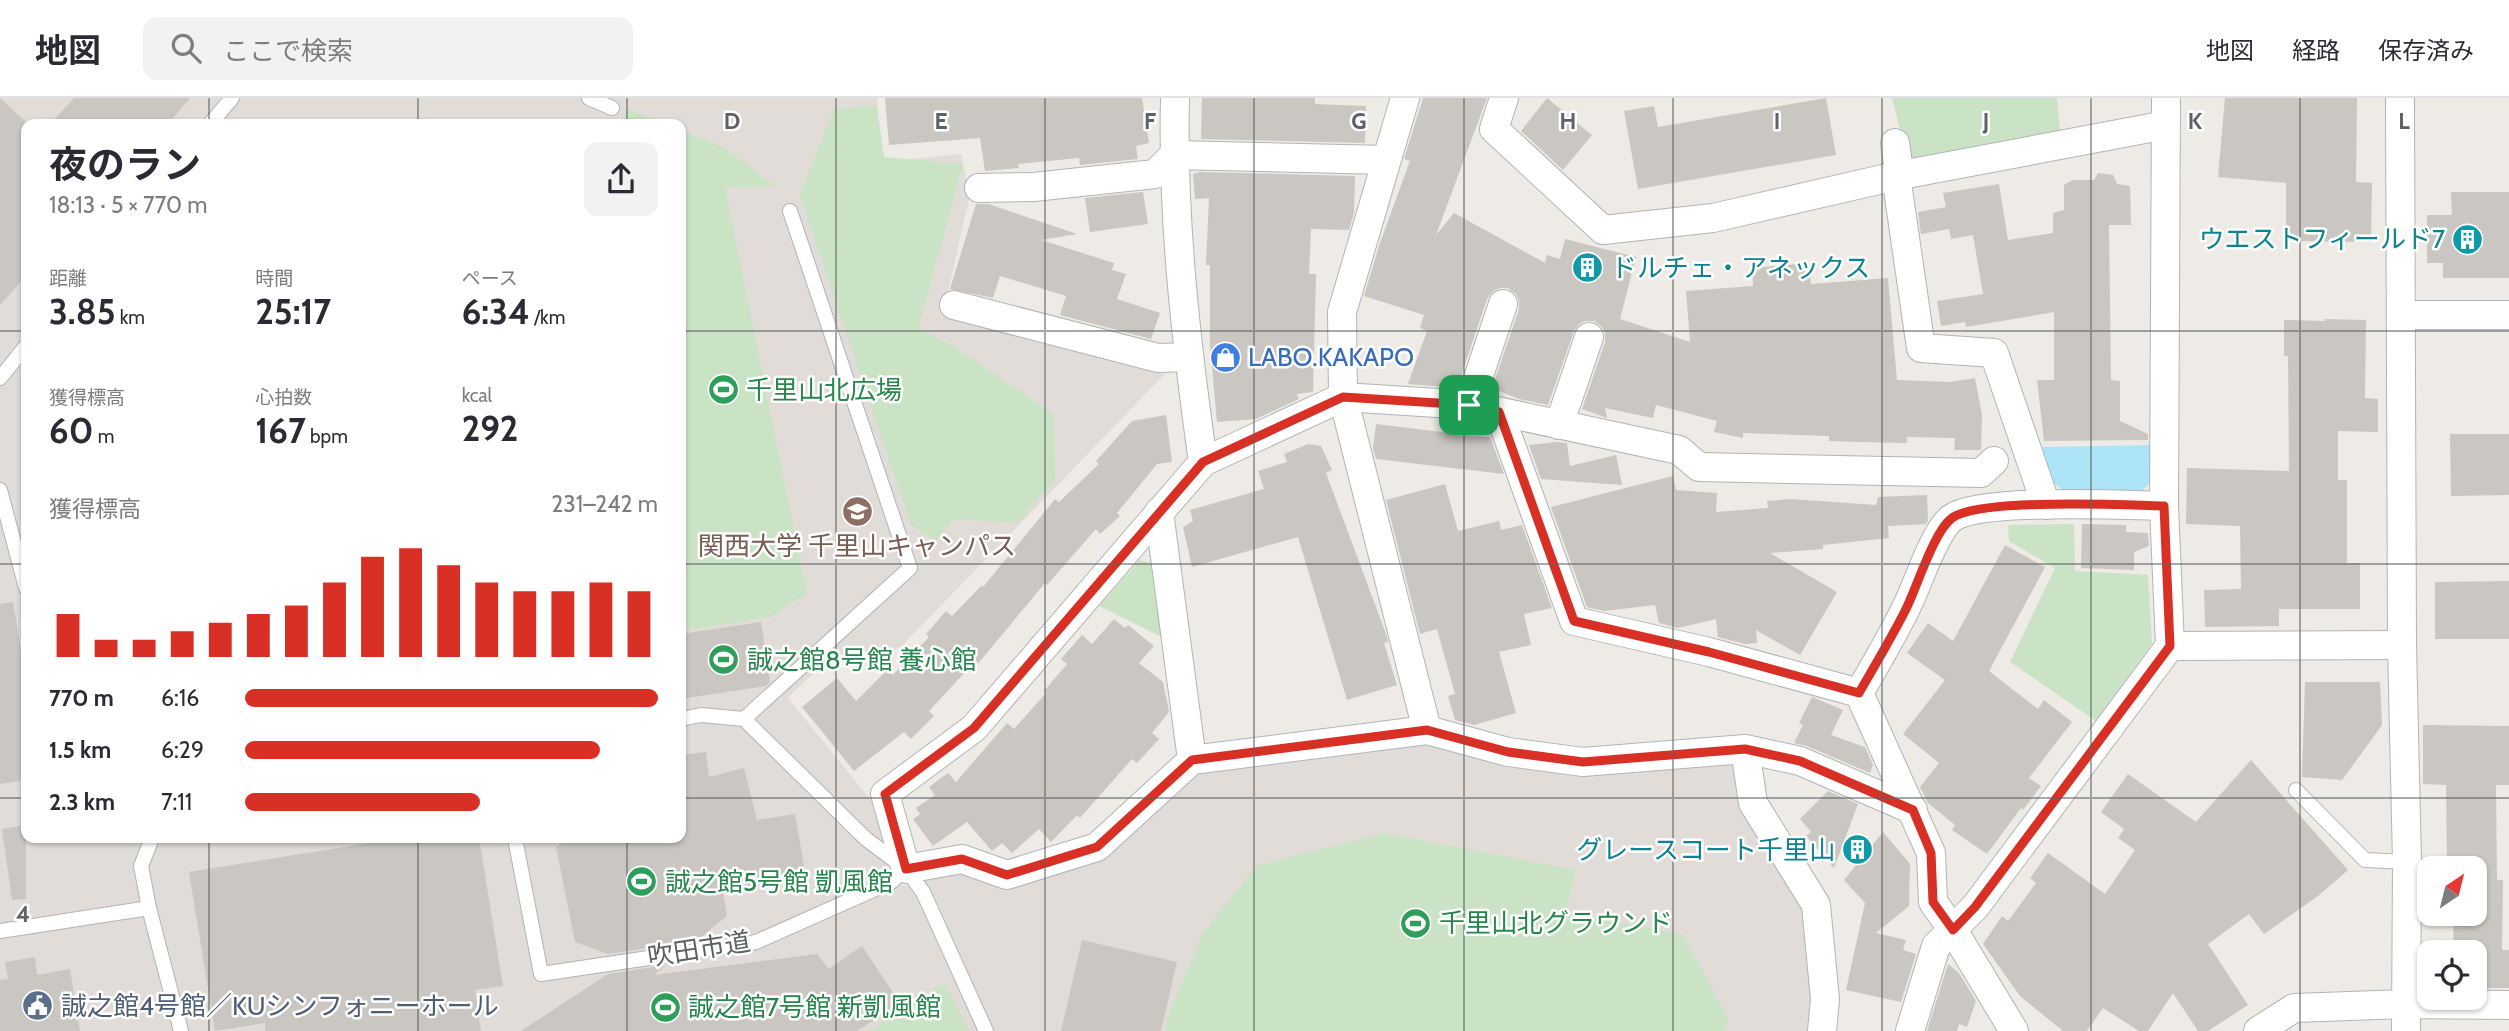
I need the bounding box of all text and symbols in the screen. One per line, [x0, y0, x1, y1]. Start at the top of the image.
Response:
search box [143, 17, 633, 80]
icon: search [167, 29, 205, 67]
text: 地図 [35, 30, 101, 70]
text: ここで検索 [223, 35, 353, 67]
text: 地図 [2206, 36, 2254, 65]
text: 経路 [2292, 36, 2340, 65]
text: 保存済み [2378, 36, 2474, 65]
text: D [724, 107, 740, 135]
text: E [934, 107, 948, 135]
text: F [1144, 107, 1156, 135]
text: G [1351, 107, 1367, 135]
text: H [1560, 107, 1576, 135]
text: I [1774, 107, 1780, 135]
text: J [1982, 107, 1989, 135]
text: K [2188, 107, 2203, 135]
text: L [2398, 107, 2410, 135]
text: 夜のラン [49, 141, 201, 188]
button: share [584, 142, 658, 216]
text: 18:13 · 5 × 770 m [49, 191, 207, 219]
building icon: ウエストフィールド7 [2451, 222, 2485, 256]
place label: ウエストフィールド7 [2198, 223, 2445, 255]
building icon: ドルチェ・アネックス [1571, 251, 1605, 285]
place label: ドルチェ・アネックス [1611, 252, 1870, 284]
text: 距離 [49, 267, 87, 290]
text: 時間 [255, 267, 293, 290]
text: ペース [462, 267, 518, 290]
text: 3.85 [49, 290, 116, 333]
text: 25:17 [255, 290, 331, 333]
text: 6:34 [462, 290, 530, 333]
text: km [116, 306, 145, 329]
text: /km [530, 306, 565, 329]
shop icon: LABO.KAKAPO [1208, 340, 1242, 374]
place label: LABO.KAKAPO [1248, 341, 1414, 373]
sports icon: 千里山北広場 [706, 373, 740, 407]
place label: 千里山北広場 [746, 374, 902, 406]
pin [1439, 375, 1499, 435]
text: kcal [462, 384, 492, 407]
text: 獲得標高 [49, 386, 125, 409]
text: 心拍数 [255, 386, 312, 409]
icon: arrive [1450, 386, 1488, 424]
text: 292 [462, 407, 518, 450]
text: 60 [49, 409, 93, 452]
text: 167 [255, 409, 306, 452]
text: m [93, 425, 114, 448]
text: bpm [306, 425, 348, 448]
text: 231–242 m [551, 490, 658, 518]
school or university icon: 関西大学 千里山キャンパス [840, 494, 874, 528]
text: 獲得標高 [49, 495, 141, 523]
place label: 関西大学 千里山キャンパス [698, 530, 1016, 562]
sports icon: 誠之館8号館 養心館 [707, 643, 741, 677]
place label: 誠之館8号館 養心館 [747, 644, 977, 676]
text: 770 m [49, 684, 114, 712]
text: 6:16 [161, 684, 199, 712]
text: 1.5 km [49, 736, 111, 764]
text: 6:29 [161, 736, 204, 764]
text: 2.3 km [49, 788, 115, 816]
text: 7:11 [161, 788, 192, 816]
building icon: グレースコート千里山 [1841, 833, 1875, 867]
place label: グレースコート千里山 [1576, 834, 1835, 866]
north arrow [2417, 856, 2487, 926]
map controls [2417, 856, 2487, 1010]
sports icon: 誠之館5号館 凱風館 [625, 865, 659, 899]
place label: 誠之館5号館 凱風館 [665, 866, 893, 898]
text: 4 [16, 900, 30, 928]
sports icon: 千里山北グラウンド [1399, 906, 1433, 940]
place label: 千里山北グラウンド [1439, 907, 1673, 939]
street label: 吹田市道 [645, 925, 753, 973]
button: locate [2417, 940, 2487, 1010]
public building icon: 誠之館4号館／KUシンフォニーホール [21, 989, 55, 1023]
place label: 誠之館4号館／KUシンフォニーホール [61, 990, 499, 1022]
sports icon: 誠之館7号館 新凱風館 [648, 990, 682, 1024]
place label: 誠之館7号館 新凱風館 [688, 991, 941, 1023]

